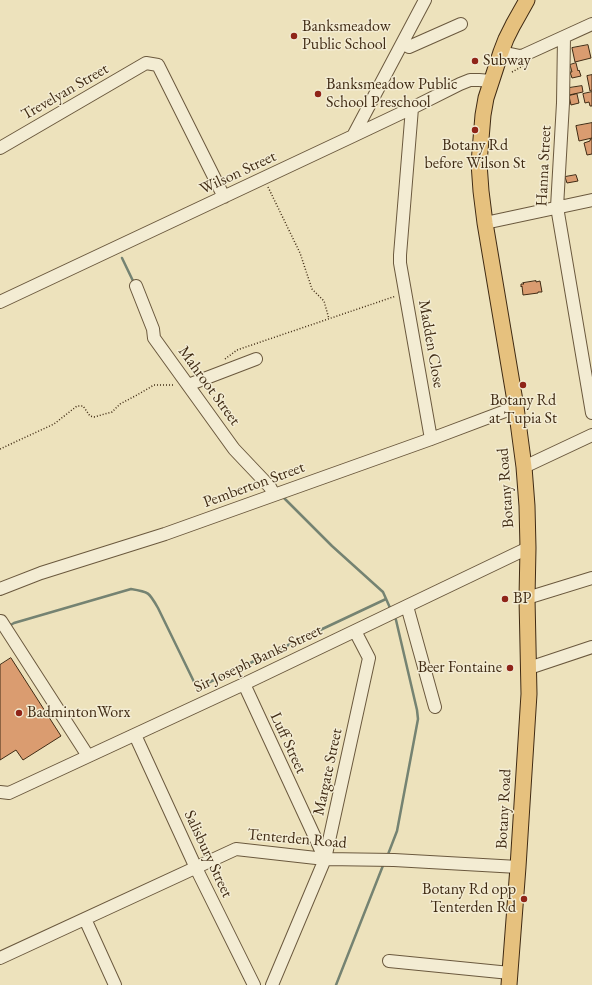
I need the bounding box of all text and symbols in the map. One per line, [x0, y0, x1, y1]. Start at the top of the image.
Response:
place label: Banksmeadow Public School [302, 17, 391, 55]
marker: Banksmeadow Public School [289, 31, 299, 41]
place label: Subway [483, 51, 531, 71]
marker: Subway [470, 56, 480, 66]
street label: Trevelyan Street [18, 59, 112, 125]
place label: Banksmeadow Public School Preschool [326, 75, 457, 113]
marker: Banksmeadow Public School Preschool [313, 89, 323, 99]
marker: Botany Rd before Wilson St [470, 125, 480, 135]
street label: Hanna Street [532, 125, 556, 207]
place label: Botany Rd before Wilson St [424, 136, 526, 174]
street label: Wilson Street [197, 147, 279, 199]
street label: Madden Close [414, 298, 448, 390]
street label: Mahroot Street [174, 343, 244, 429]
marker: Botany Rd at Tupia St [518, 380, 528, 390]
place label: Botany Rd at Tupia St [489, 391, 557, 429]
street label: Botany Road [494, 447, 518, 529]
street label: Pemberton Street [201, 458, 307, 512]
place label: BP [513, 589, 531, 609]
marker: BP [500, 594, 510, 604]
street label: Sir Joseph Banks Street [191, 621, 325, 697]
place label: Beer Fontaine [418, 658, 502, 678]
marker: Beer Fontaine [505, 663, 515, 673]
place label: BadmintonWorx [27, 703, 130, 723]
marker: BadmintonWorx [14, 708, 24, 718]
street label: Luff Street [265, 709, 311, 777]
street label: Margate Street [309, 727, 347, 817]
street label: Botany Road [492, 768, 516, 850]
street label: Salisbury Street [179, 807, 237, 901]
street label: Tenterden Road [246, 825, 348, 853]
place label: Botany Rd opp Tenterden Rd [422, 880, 516, 918]
marker: Botany Rd opp Tenterden Rd [519, 894, 529, 904]

